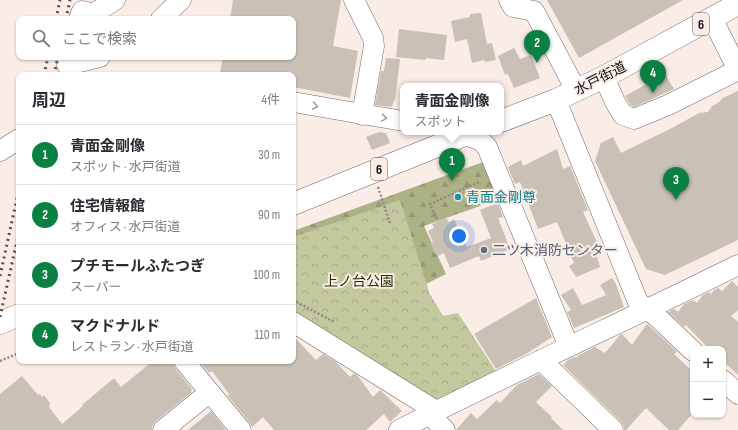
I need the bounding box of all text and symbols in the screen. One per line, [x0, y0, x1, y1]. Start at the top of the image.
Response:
road number: 6 [693, 13, 709, 35]
search box [16, 16, 296, 60]
icon: search [30, 27, 52, 49]
text: ここで検索 [62, 30, 137, 49]
pin: 2 [524, 30, 550, 63]
street label: 水戸街道 [571, 58, 629, 99]
pin: 4 [640, 60, 666, 93]
popup [400, 83, 504, 135]
text: 周辺 [32, 91, 66, 111]
text: 4件 [262, 92, 280, 108]
text: 青面金剛像 [414, 92, 490, 111]
one-way arrow [312, 102, 318, 110]
one-way arrow [381, 113, 387, 122]
text: スポット [414, 114, 467, 130]
text: 青面金剛像 [70, 137, 145, 156]
text: 1 [42, 147, 48, 163]
text: 30 m [258, 147, 280, 163]
pin: 1 [439, 148, 465, 181]
road number: 6 [371, 158, 387, 180]
text: スポット · 水戸街道 [70, 159, 181, 175]
pin: 3 [663, 167, 689, 200]
place label: 青面金剛尊 [466, 189, 536, 206]
marker: 青面金剛尊 [453, 192, 463, 202]
text: 住宅情報館 [70, 197, 145, 216]
text: 2 [42, 207, 48, 223]
text: 90 m [258, 207, 280, 223]
text: オフィス · 水戸街道 [70, 219, 180, 235]
your location [449, 226, 469, 246]
place label: 二ツ木消防センター [492, 242, 618, 259]
marker: 二ツ木消防センター [479, 245, 489, 255]
text: プチモールふたつぎ [70, 257, 205, 276]
text: 3 [42, 267, 48, 283]
text: 100 m [253, 267, 280, 283]
park label: 上ノ台公園 [324, 273, 394, 290]
text: スーパー [70, 279, 122, 295]
text: マクドナルド [70, 317, 160, 336]
text: 4 [42, 327, 48, 343]
text: 110 m [255, 327, 280, 343]
text: レストラン · 水戸街道 [70, 339, 194, 355]
map controls [690, 346, 726, 418]
button: + [690, 346, 726, 382]
button: − [690, 382, 726, 418]

